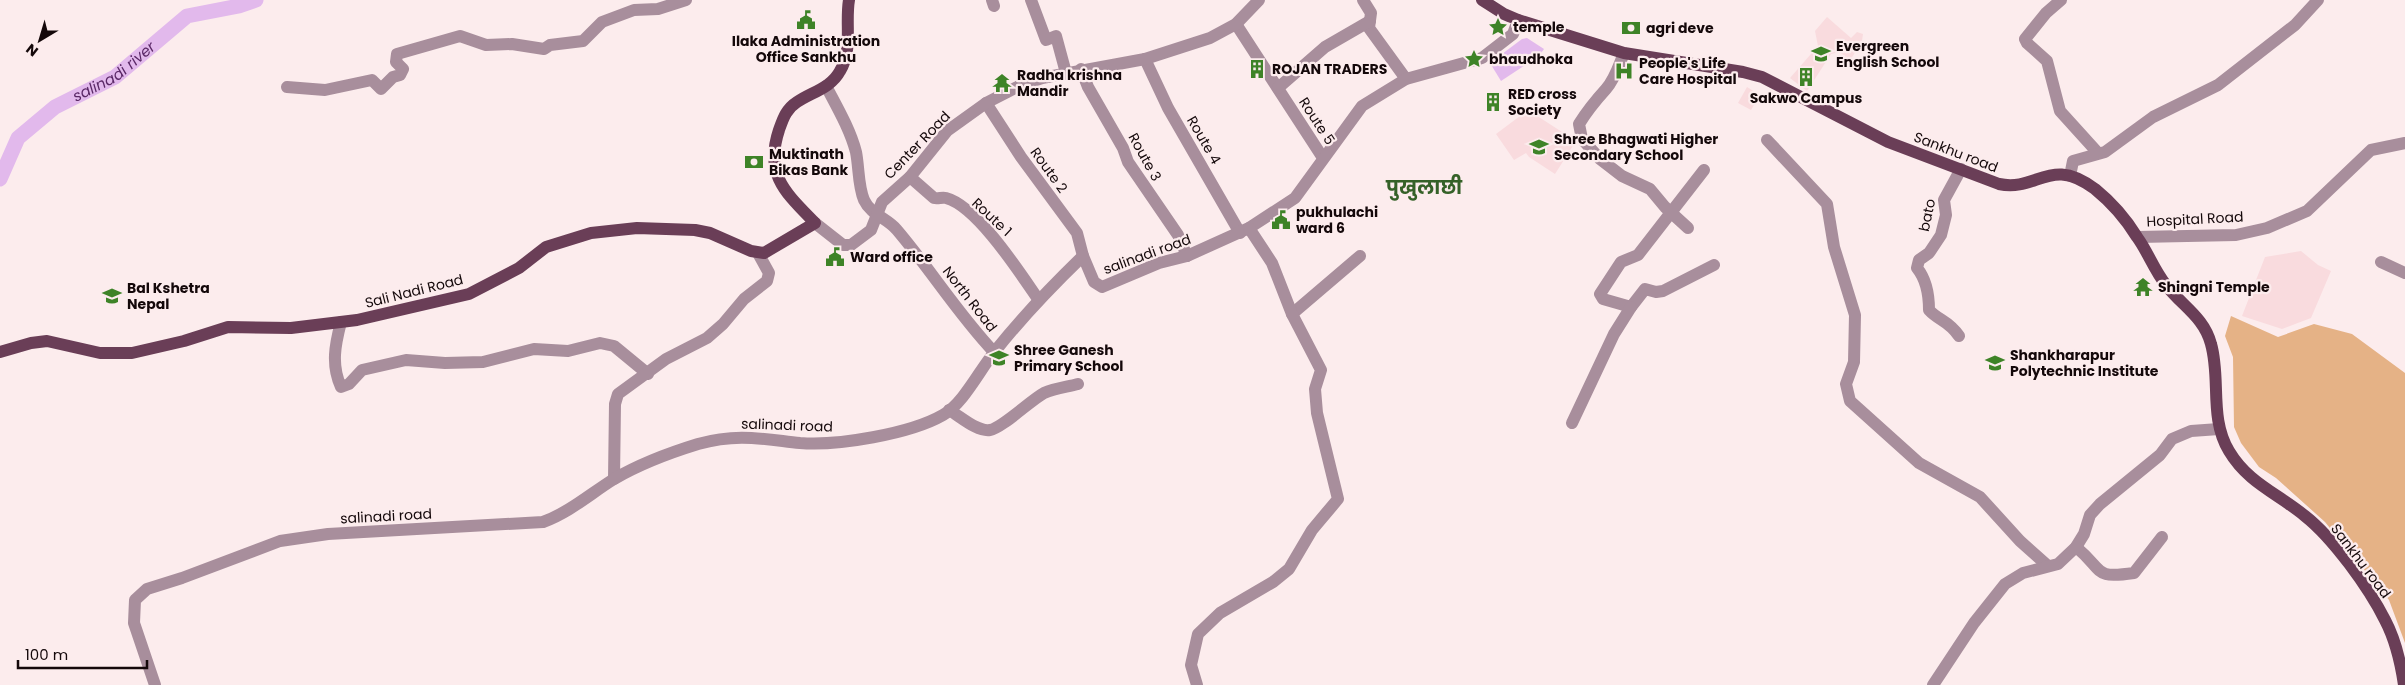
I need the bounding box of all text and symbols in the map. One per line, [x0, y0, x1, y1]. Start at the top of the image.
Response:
public building icon: Ilaka Administration Office Sankhu [795, 9, 817, 31]
north arrow [15, 15, 65, 65]
place icon: temple [1487, 16, 1509, 38]
place label: temple [1513, 17, 1565, 37]
bank icon: agri deve [1620, 17, 1642, 39]
place label: agri deve [1646, 18, 1714, 38]
place label: Ilaka Administration Office Sankhu [732, 31, 880, 67]
water label: salinadi river [69, 36, 160, 107]
place label: Evergreen English School [1836, 36, 1939, 72]
text: N [22, 39, 42, 61]
school or university icon: Evergreen English School [1810, 43, 1832, 65]
place icon: bhaudhoka [1463, 48, 1485, 70]
place label: bhaudhoka [1489, 49, 1573, 69]
place label: People's Life Care Hospital [1639, 53, 1737, 89]
building icon: ROJAN TRADERS [1246, 58, 1268, 80]
place label: ROJAN TRADERS [1272, 59, 1388, 79]
hospital icon: People's Life Care Hospital [1613, 60, 1635, 82]
place label: Radha krishna Mandir [1017, 65, 1122, 101]
building icon: Sakwo Campus [1795, 66, 1817, 88]
temple icon: Radha krishna Mandir [991, 72, 1013, 94]
place label: RED cross Society [1508, 84, 1577, 120]
place label: Sakwo Campus [1750, 88, 1862, 108]
building icon: RED cross Society [1482, 91, 1504, 113]
street label: Route 5 [1294, 93, 1340, 149]
street label: Center Road [879, 107, 955, 183]
street label: Route 4 [1182, 112, 1226, 168]
street label: Sankhu road [1911, 127, 2001, 177]
street label: Route 3 [1124, 129, 1166, 185]
place label: Shree Bhagwati Higher Secondary School [1554, 129, 1718, 165]
school or university icon: Shree Bhagwati Higher Secondary School [1528, 136, 1550, 158]
street label: Route 2 [1026, 143, 1072, 197]
place label: Muktinath Bikas Bank [769, 144, 848, 180]
bank icon: Muktinath Bikas Bank [743, 151, 765, 173]
district label: पुखुलाछी [1385, 174, 1463, 201]
street label: Route 1 [967, 193, 1017, 241]
street label: bato [1914, 197, 1940, 233]
place label: pukhulachi ward 6 [1296, 202, 1378, 238]
street label: Hospital Road [2146, 206, 2244, 232]
public building icon: pukhulachi ward 6 [1270, 209, 1292, 231]
street label: salinadi road [1100, 229, 1194, 279]
public building icon: Ward office [824, 246, 846, 268]
place label: Ward office [850, 247, 933, 267]
street label: North Road [938, 262, 1002, 336]
street label: Sali Nadi Road [363, 269, 465, 313]
temple icon: Shingni Temple [2132, 276, 2154, 298]
place label: Shingni Temple [2158, 277, 2270, 297]
place label: Bal Kshetra Nepal [127, 278, 210, 314]
school or university icon: Bal Kshetra Nepal [101, 285, 123, 307]
place label: Shree Ganesh Primary School [1014, 340, 1123, 376]
place label: Shankharapur Polytechnic Institute [2010, 345, 2159, 381]
school or university icon: Shree Ganesh Primary School [988, 347, 1010, 369]
school or university icon: Shankharapur Polytechnic Institute [1984, 352, 2006, 374]
street label: salinadi road [741, 413, 833, 437]
street label: salinadi road [340, 504, 432, 528]
street label: Sankhu road [2326, 520, 2396, 602]
scale bar [18, 638, 146, 670]
text: 100 m [25, 644, 68, 665]

